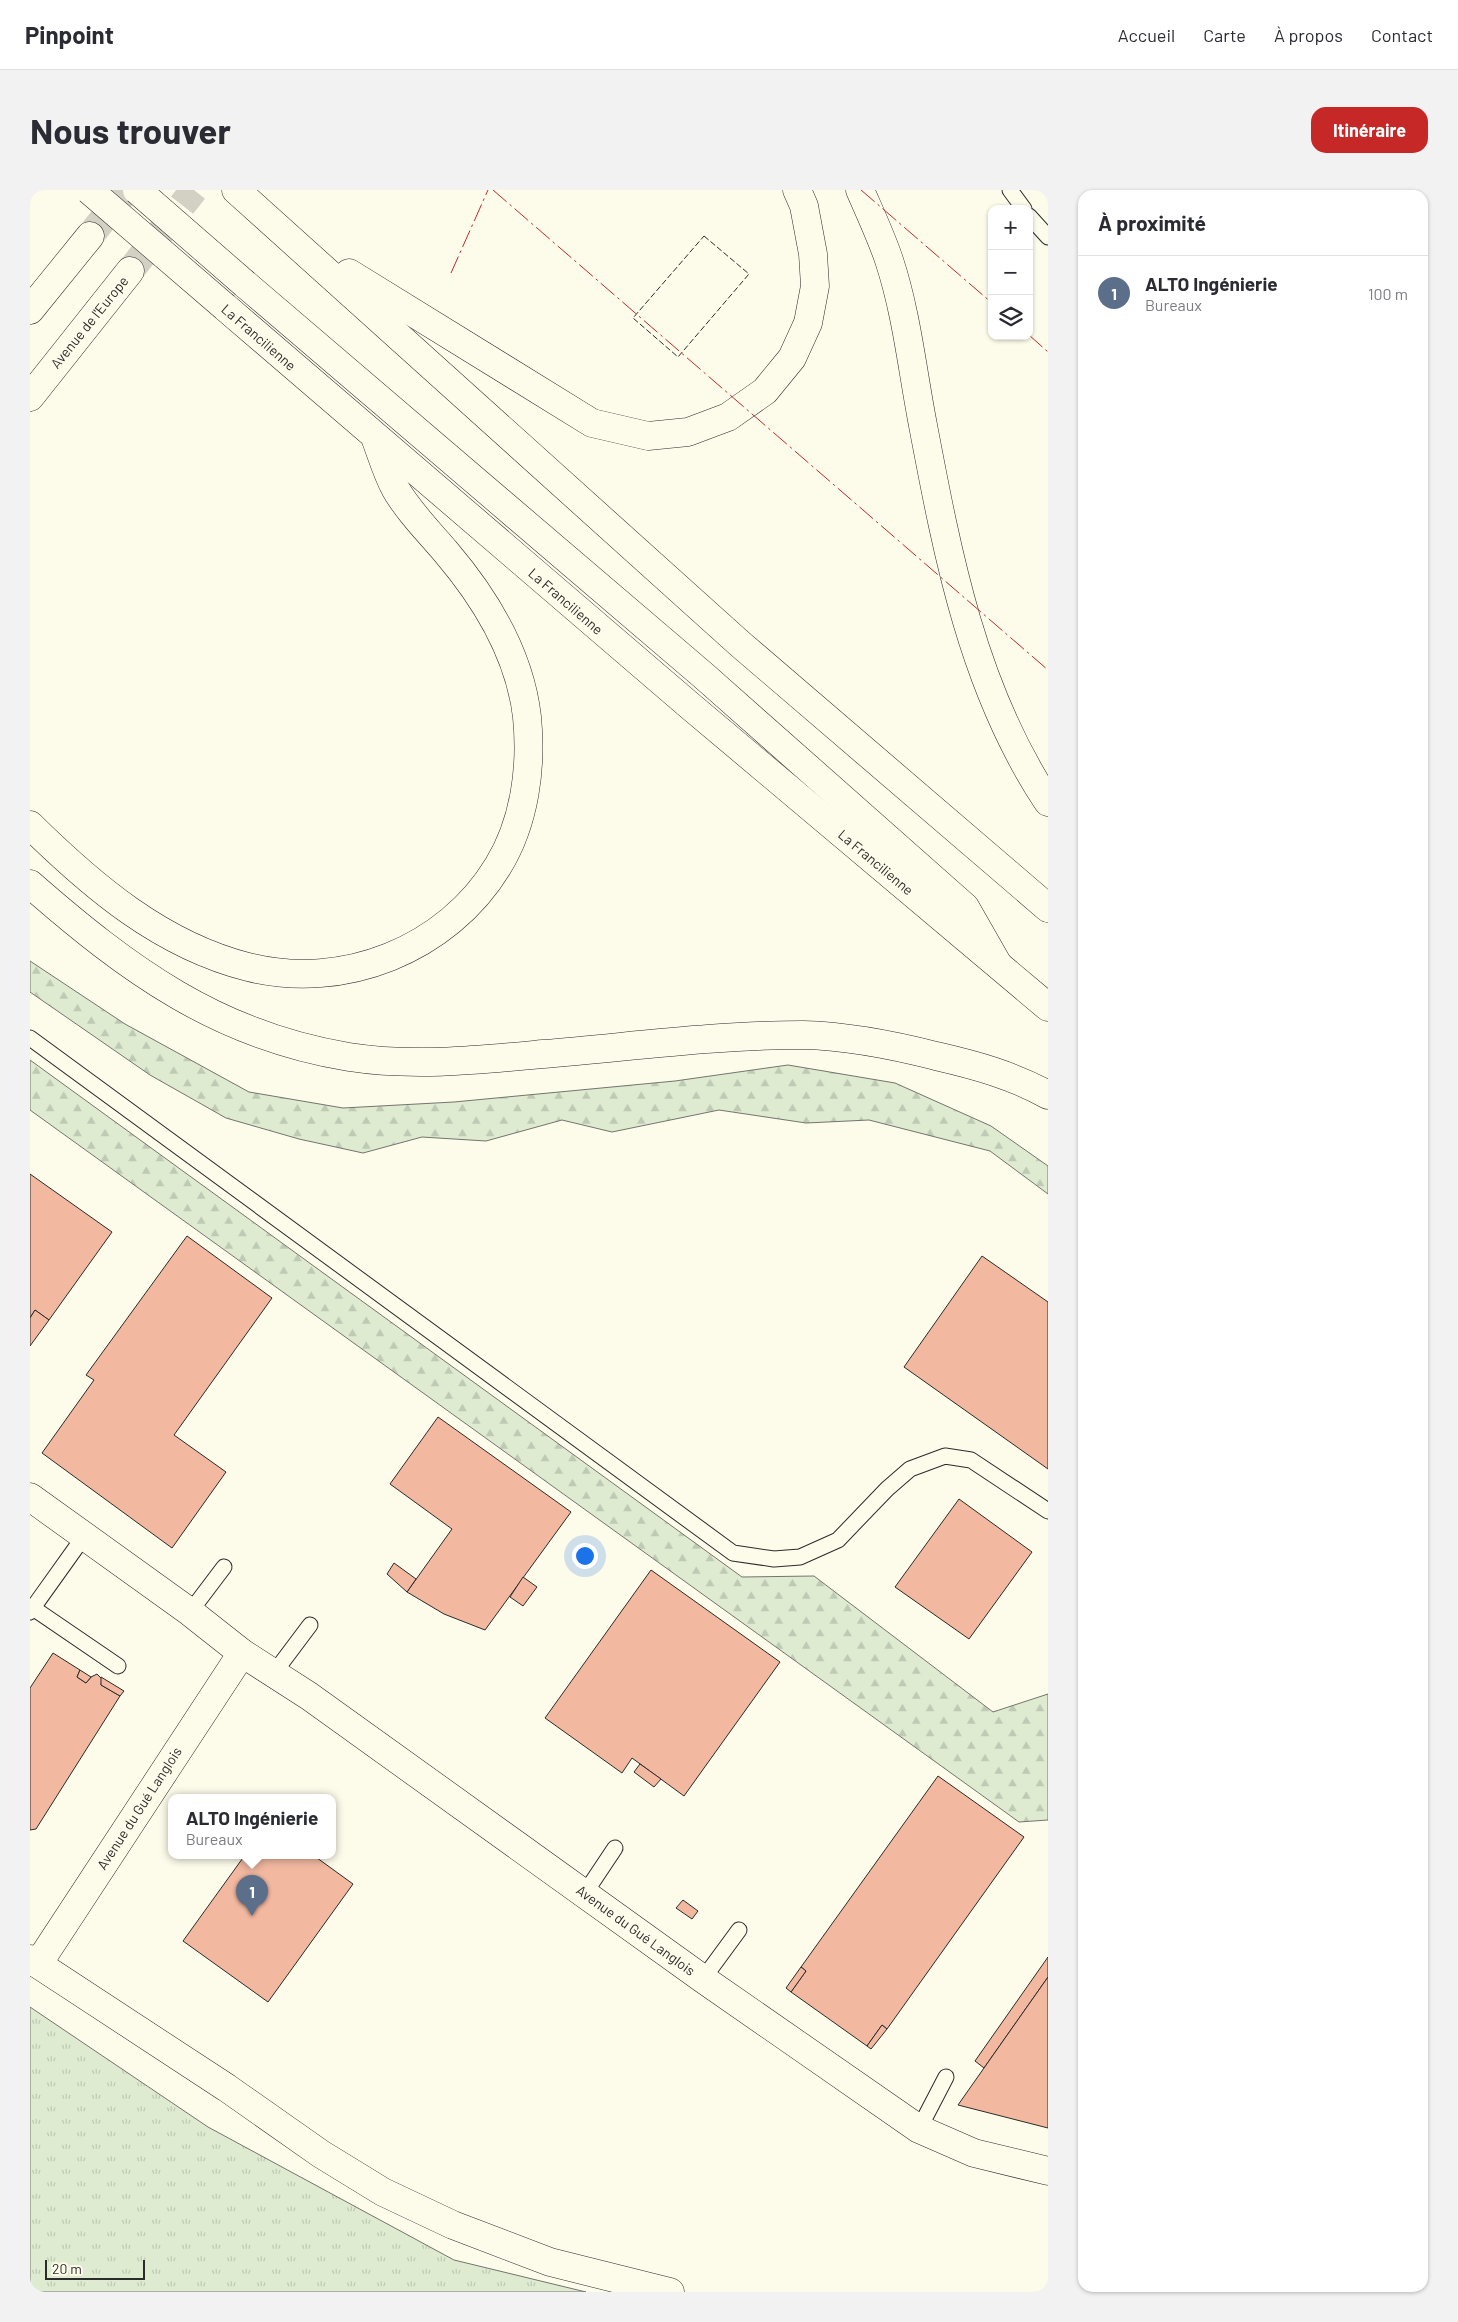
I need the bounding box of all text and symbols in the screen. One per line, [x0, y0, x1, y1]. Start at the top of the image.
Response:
text: Pinpoint [25, 20, 114, 49]
text: Accueil [1118, 24, 1175, 46]
text: Carte [1203, 24, 1246, 46]
text: À propos [1274, 24, 1343, 46]
text: Contact [1371, 24, 1433, 46]
button: Itinéraire [1311, 107, 1428, 153]
text: Nous trouver [30, 109, 231, 151]
map controls [988, 205, 1033, 340]
button: + [988, 205, 1033, 250]
text: À proximité [1098, 210, 1206, 235]
button: − [988, 250, 1033, 295]
street label: Avenue de l'Europe [47, 272, 131, 372]
text: ALTO Ingénierie [1145, 272, 1278, 295]
text: 1 [1111, 284, 1117, 303]
text: 100 m [1368, 284, 1408, 303]
button: layers [988, 295, 1033, 340]
text: Bureaux [1145, 295, 1202, 314]
street label: La Francilienne [218, 300, 300, 374]
street label: La Francilienne [525, 564, 607, 638]
street label: La Francilienne [835, 826, 917, 898]
your location [572, 1543, 598, 1569]
street label: Avenue du Gué Langlois [93, 1743, 185, 1873]
popup [168, 1794, 336, 1859]
text: ALTO Ingénierie [186, 1806, 318, 1829]
text: Bureaux [186, 1829, 243, 1848]
pin: 1 [236, 1875, 268, 1916]
street label: Avenue du Gué Langlois [573, 1881, 699, 1979]
scale bar [45, 2257, 145, 2280]
text: 20 m [52, 2260, 82, 2277]

